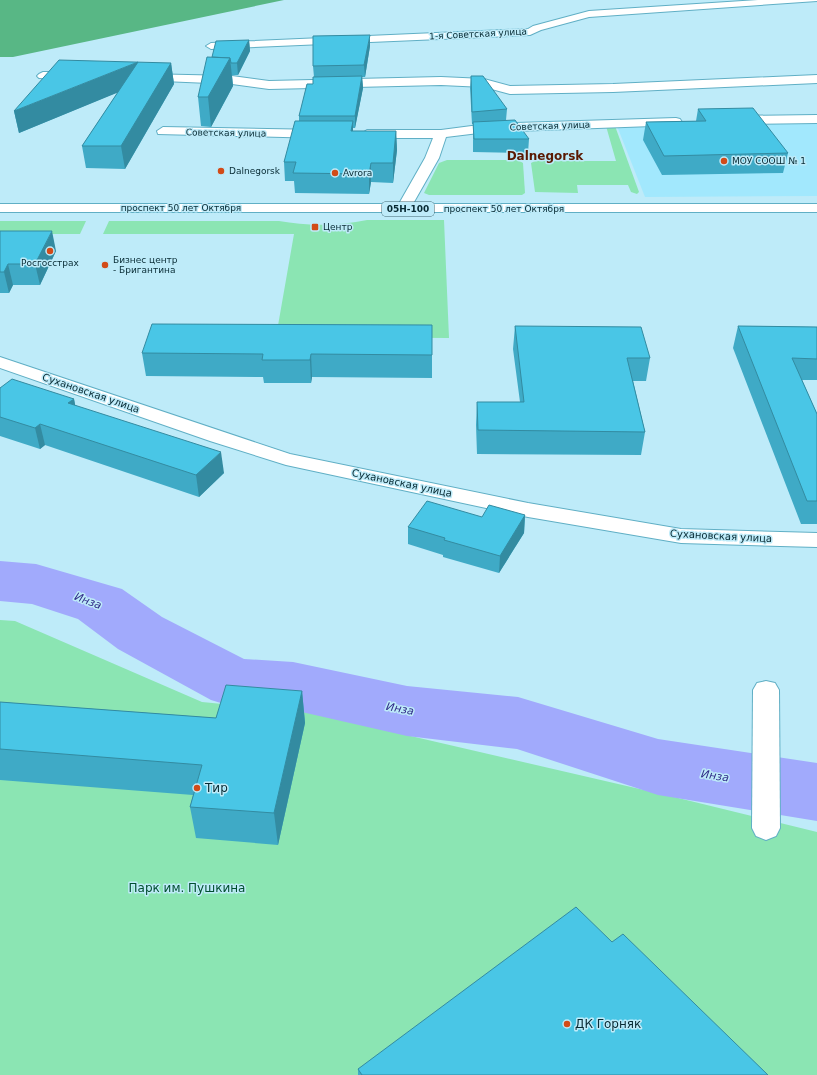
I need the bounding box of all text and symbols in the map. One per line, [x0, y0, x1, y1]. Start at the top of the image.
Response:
street label: 1-я Советская улица [429, 26, 527, 42]
street label: Советская улица [510, 120, 590, 132]
street label: Советская улица [186, 127, 266, 139]
district label: Dalnegorsk [507, 149, 584, 163]
marker: МОУ СООШ № 1 [719, 156, 729, 166]
place label: МОУ СООШ № 1 [732, 156, 806, 166]
marker: Dalnegorsk [216, 166, 226, 176]
place label: Dalnegorsk [229, 166, 281, 176]
marker: Avrora [330, 168, 340, 178]
place label: Avrora [343, 168, 372, 178]
road number: 05Н-100 [382, 202, 434, 216]
street label: проспект 50 лет Октября [121, 203, 241, 213]
street label: проспект 50 лет Октября [444, 204, 564, 214]
marker: Центр [310, 222, 320, 232]
place label: Центр [323, 222, 353, 232]
marker: Росгосстрах [45, 246, 55, 256]
place label: Бизнес центр - Бригантина [113, 255, 178, 275]
place label: Росгосстрах [21, 258, 80, 268]
marker: Бизнес центр - Бригантина [100, 260, 110, 270]
street label: Сухановская улица [41, 371, 141, 415]
street label: Сухановская улица [351, 467, 453, 499]
street label: Сухановская улица [670, 528, 772, 544]
water label: Инза [73, 590, 104, 612]
water label: Инза [385, 700, 415, 718]
water label: Инза [700, 767, 730, 785]
place label: Тир [204, 781, 228, 795]
marker: Тир [192, 783, 202, 793]
park label: Парк им. Пушкина [129, 881, 245, 895]
place label: ДК Горняк [575, 1017, 641, 1031]
marker: ДК Горняк [562, 1019, 572, 1029]

